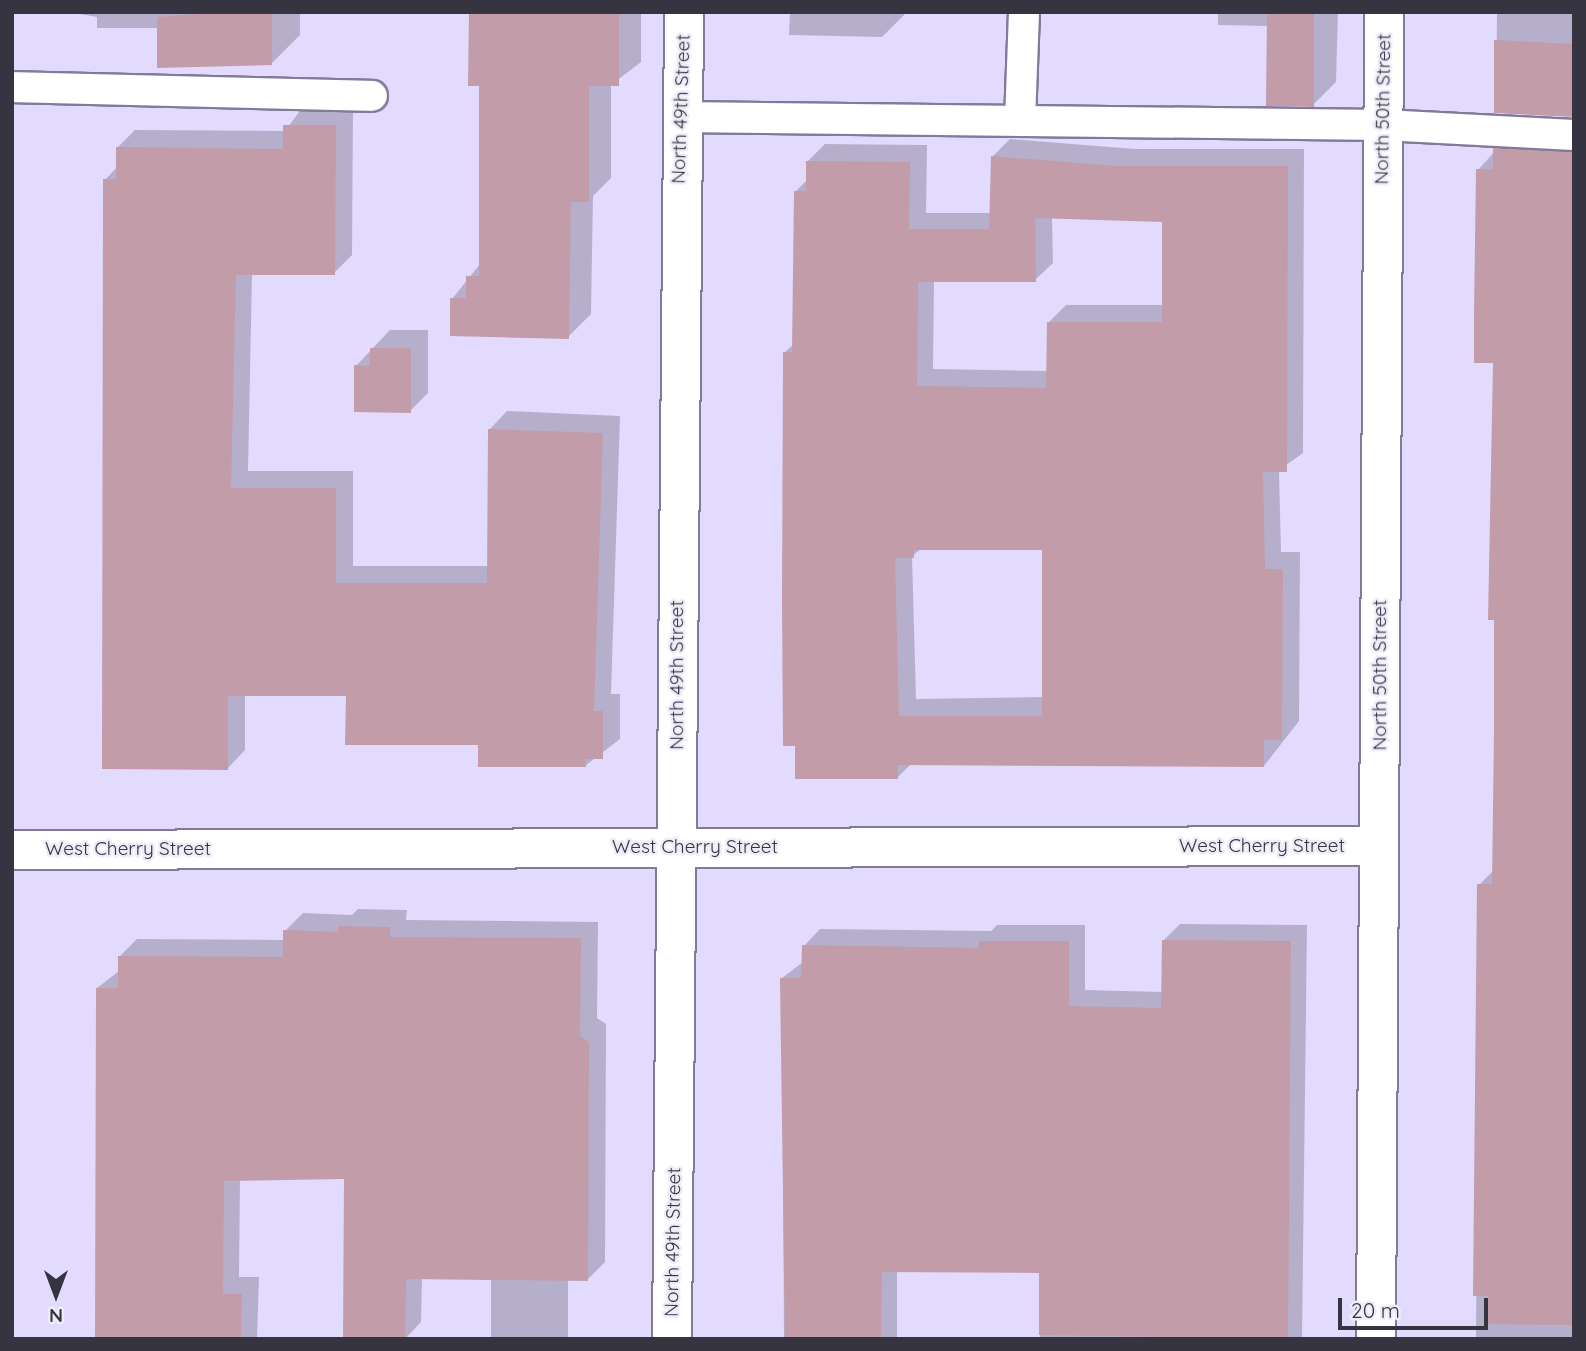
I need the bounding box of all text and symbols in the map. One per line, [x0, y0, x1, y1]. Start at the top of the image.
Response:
street label: North 50th Street [1370, 33, 1396, 185]
street label: North 49th Street [667, 34, 695, 184]
street label: North 50th Street [1369, 599, 1391, 751]
street label: North 49th Street [666, 600, 688, 750]
street label: West Cherry Street [1179, 835, 1345, 857]
street label: West Cherry Street [612, 836, 778, 858]
street label: West Cherry Street [45, 838, 211, 860]
street label: North 49th Street [660, 1167, 686, 1317]
north arrow [21, 1260, 91, 1330]
scale bar [1341, 1284, 1492, 1328]
text: 20 m [1351, 1297, 1400, 1323]
text: N [49, 1304, 63, 1328]

